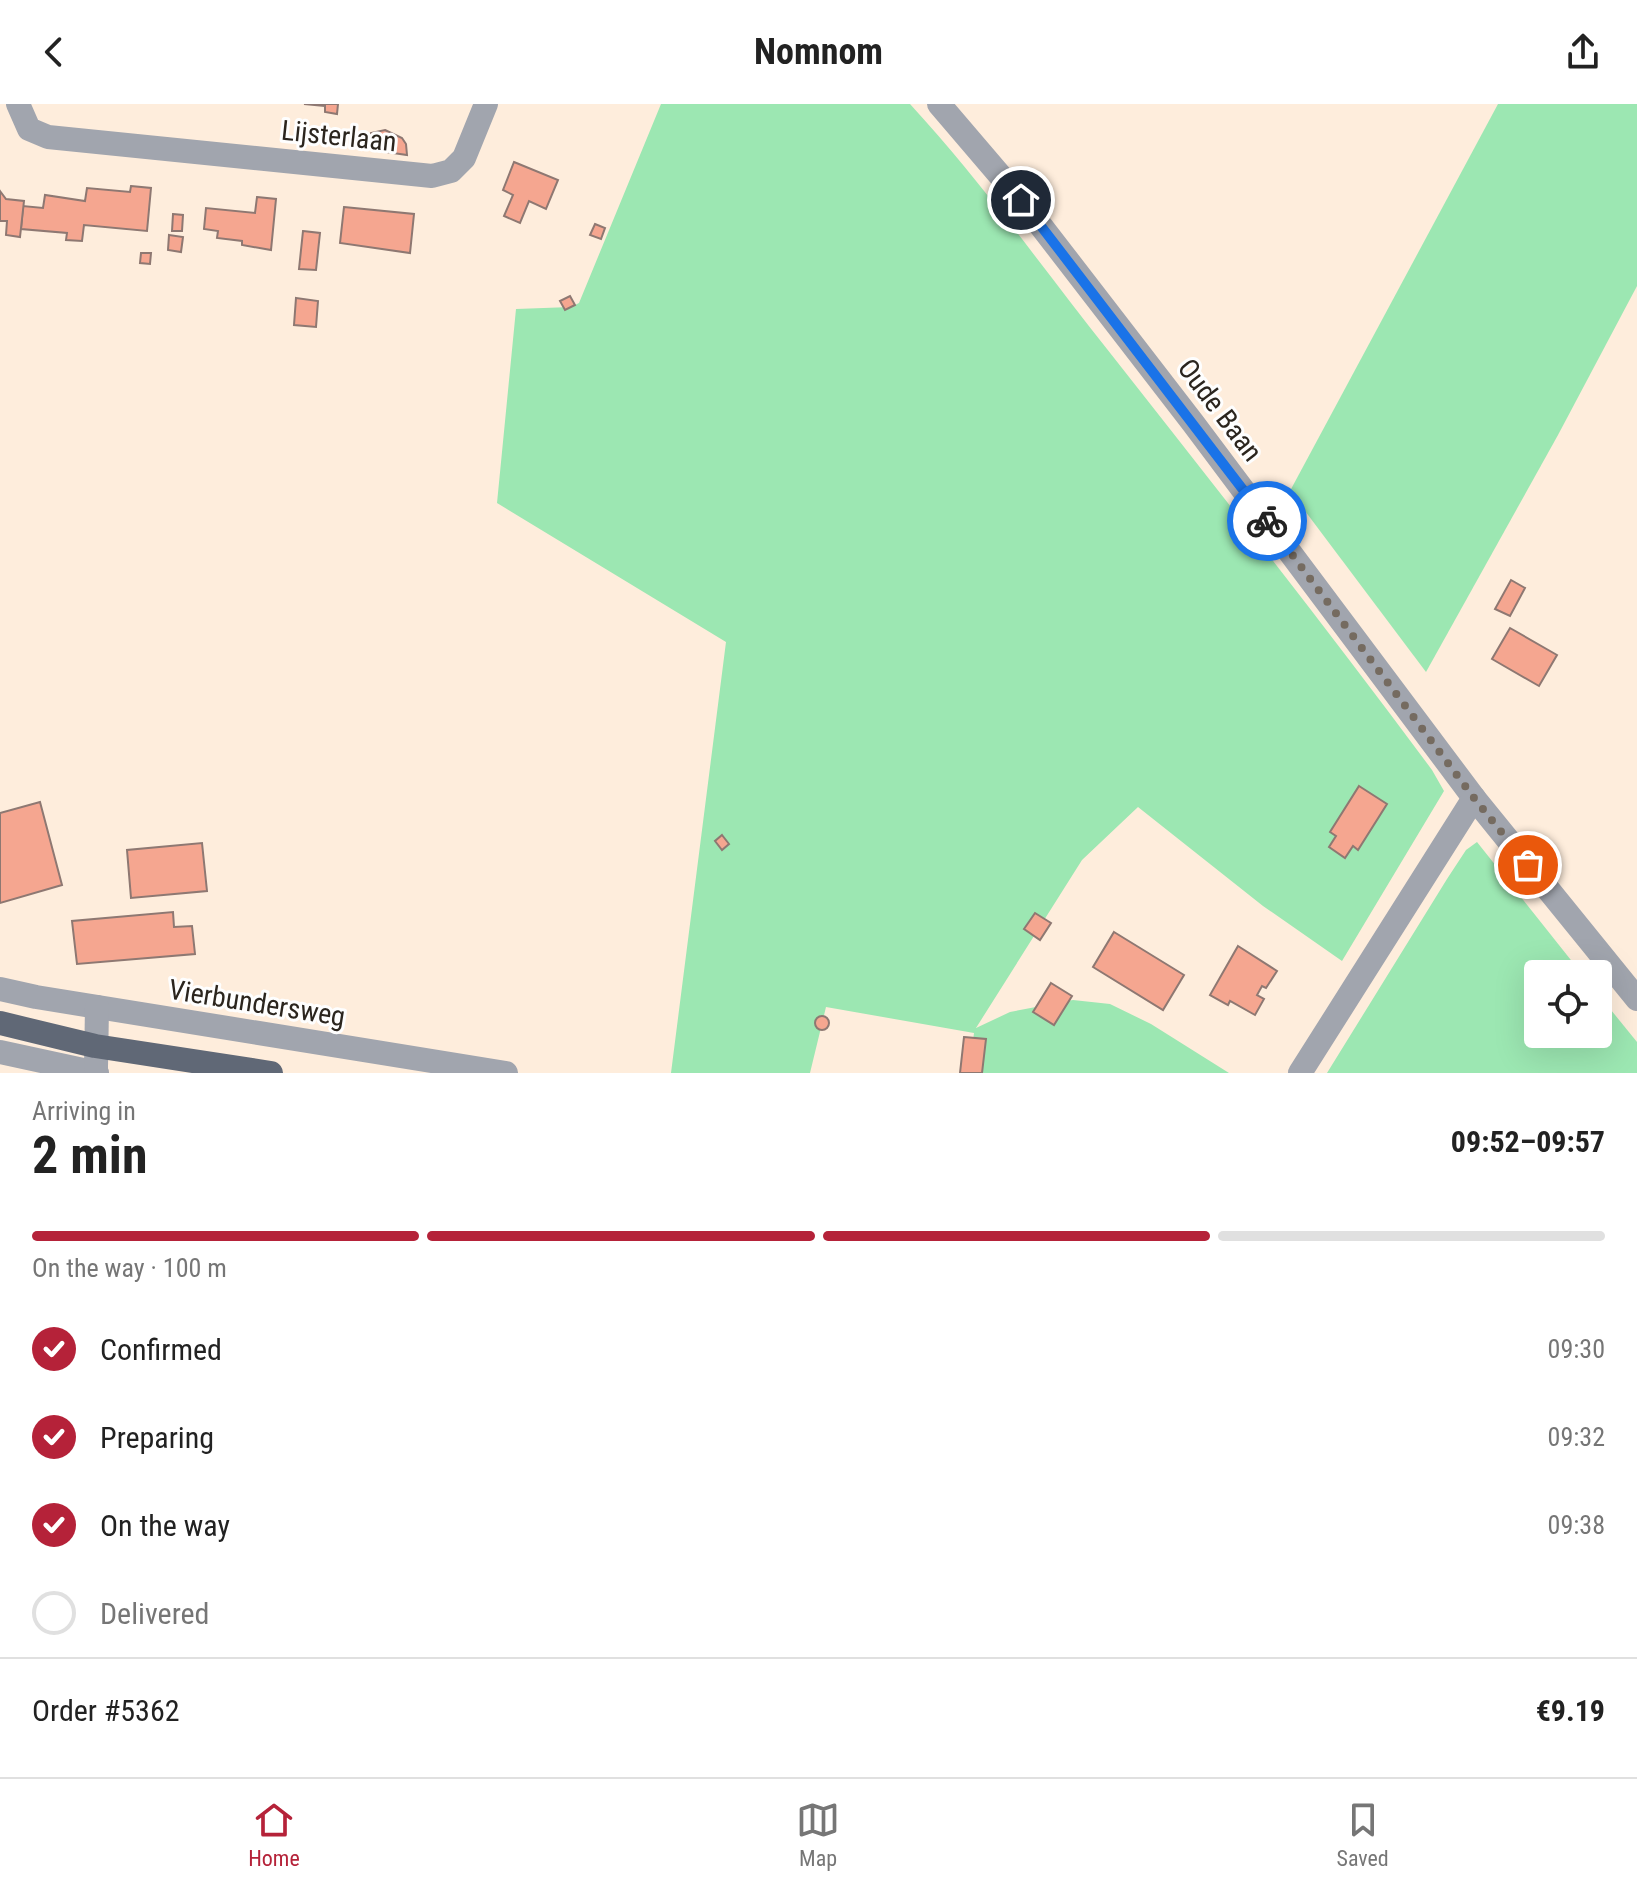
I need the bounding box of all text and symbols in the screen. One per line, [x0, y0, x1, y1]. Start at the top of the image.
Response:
icon: back [32, 30, 76, 74]
icon: share [1561, 30, 1605, 74]
text: Nomnom [754, 31, 883, 73]
street label: Lijsterlaan [280, 114, 398, 158]
pin [987, 166, 1055, 234]
icon: home [999, 178, 1043, 222]
street label: Oude Baan [1171, 352, 1269, 468]
courier [1227, 481, 1307, 561]
icon: bike [1245, 499, 1289, 543]
pin [1494, 831, 1562, 899]
icon: bag [1506, 843, 1550, 887]
map controls [1524, 960, 1612, 1048]
button: locate [1524, 960, 1612, 1048]
street label: Vierbundersweg [166, 973, 348, 1033]
text: Arriving in [32, 1096, 136, 1126]
text: 09:52–09:57 [1451, 1124, 1605, 1159]
text: 2 min [32, 1125, 148, 1186]
text: On the way · 100 m [32, 1253, 227, 1283]
icon: check [32, 1327, 76, 1371]
text: Confirmed [100, 1332, 222, 1367]
text: 09:30 [1548, 1334, 1605, 1364]
icon: check [32, 1415, 76, 1459]
text: Preparing [100, 1420, 214, 1455]
text: 09:32 [1548, 1422, 1605, 1452]
icon: check [32, 1503, 76, 1547]
text: On the way [100, 1508, 230, 1543]
text: 09:38 [1548, 1510, 1605, 1540]
text: Delivered [100, 1596, 209, 1631]
text: Order #5362 [32, 1693, 180, 1728]
text: €9.19 [1536, 1693, 1605, 1728]
tab: Home [248, 1798, 300, 1871]
tab: Map [796, 1798, 840, 1871]
tab: Saved [1337, 1798, 1389, 1871]

